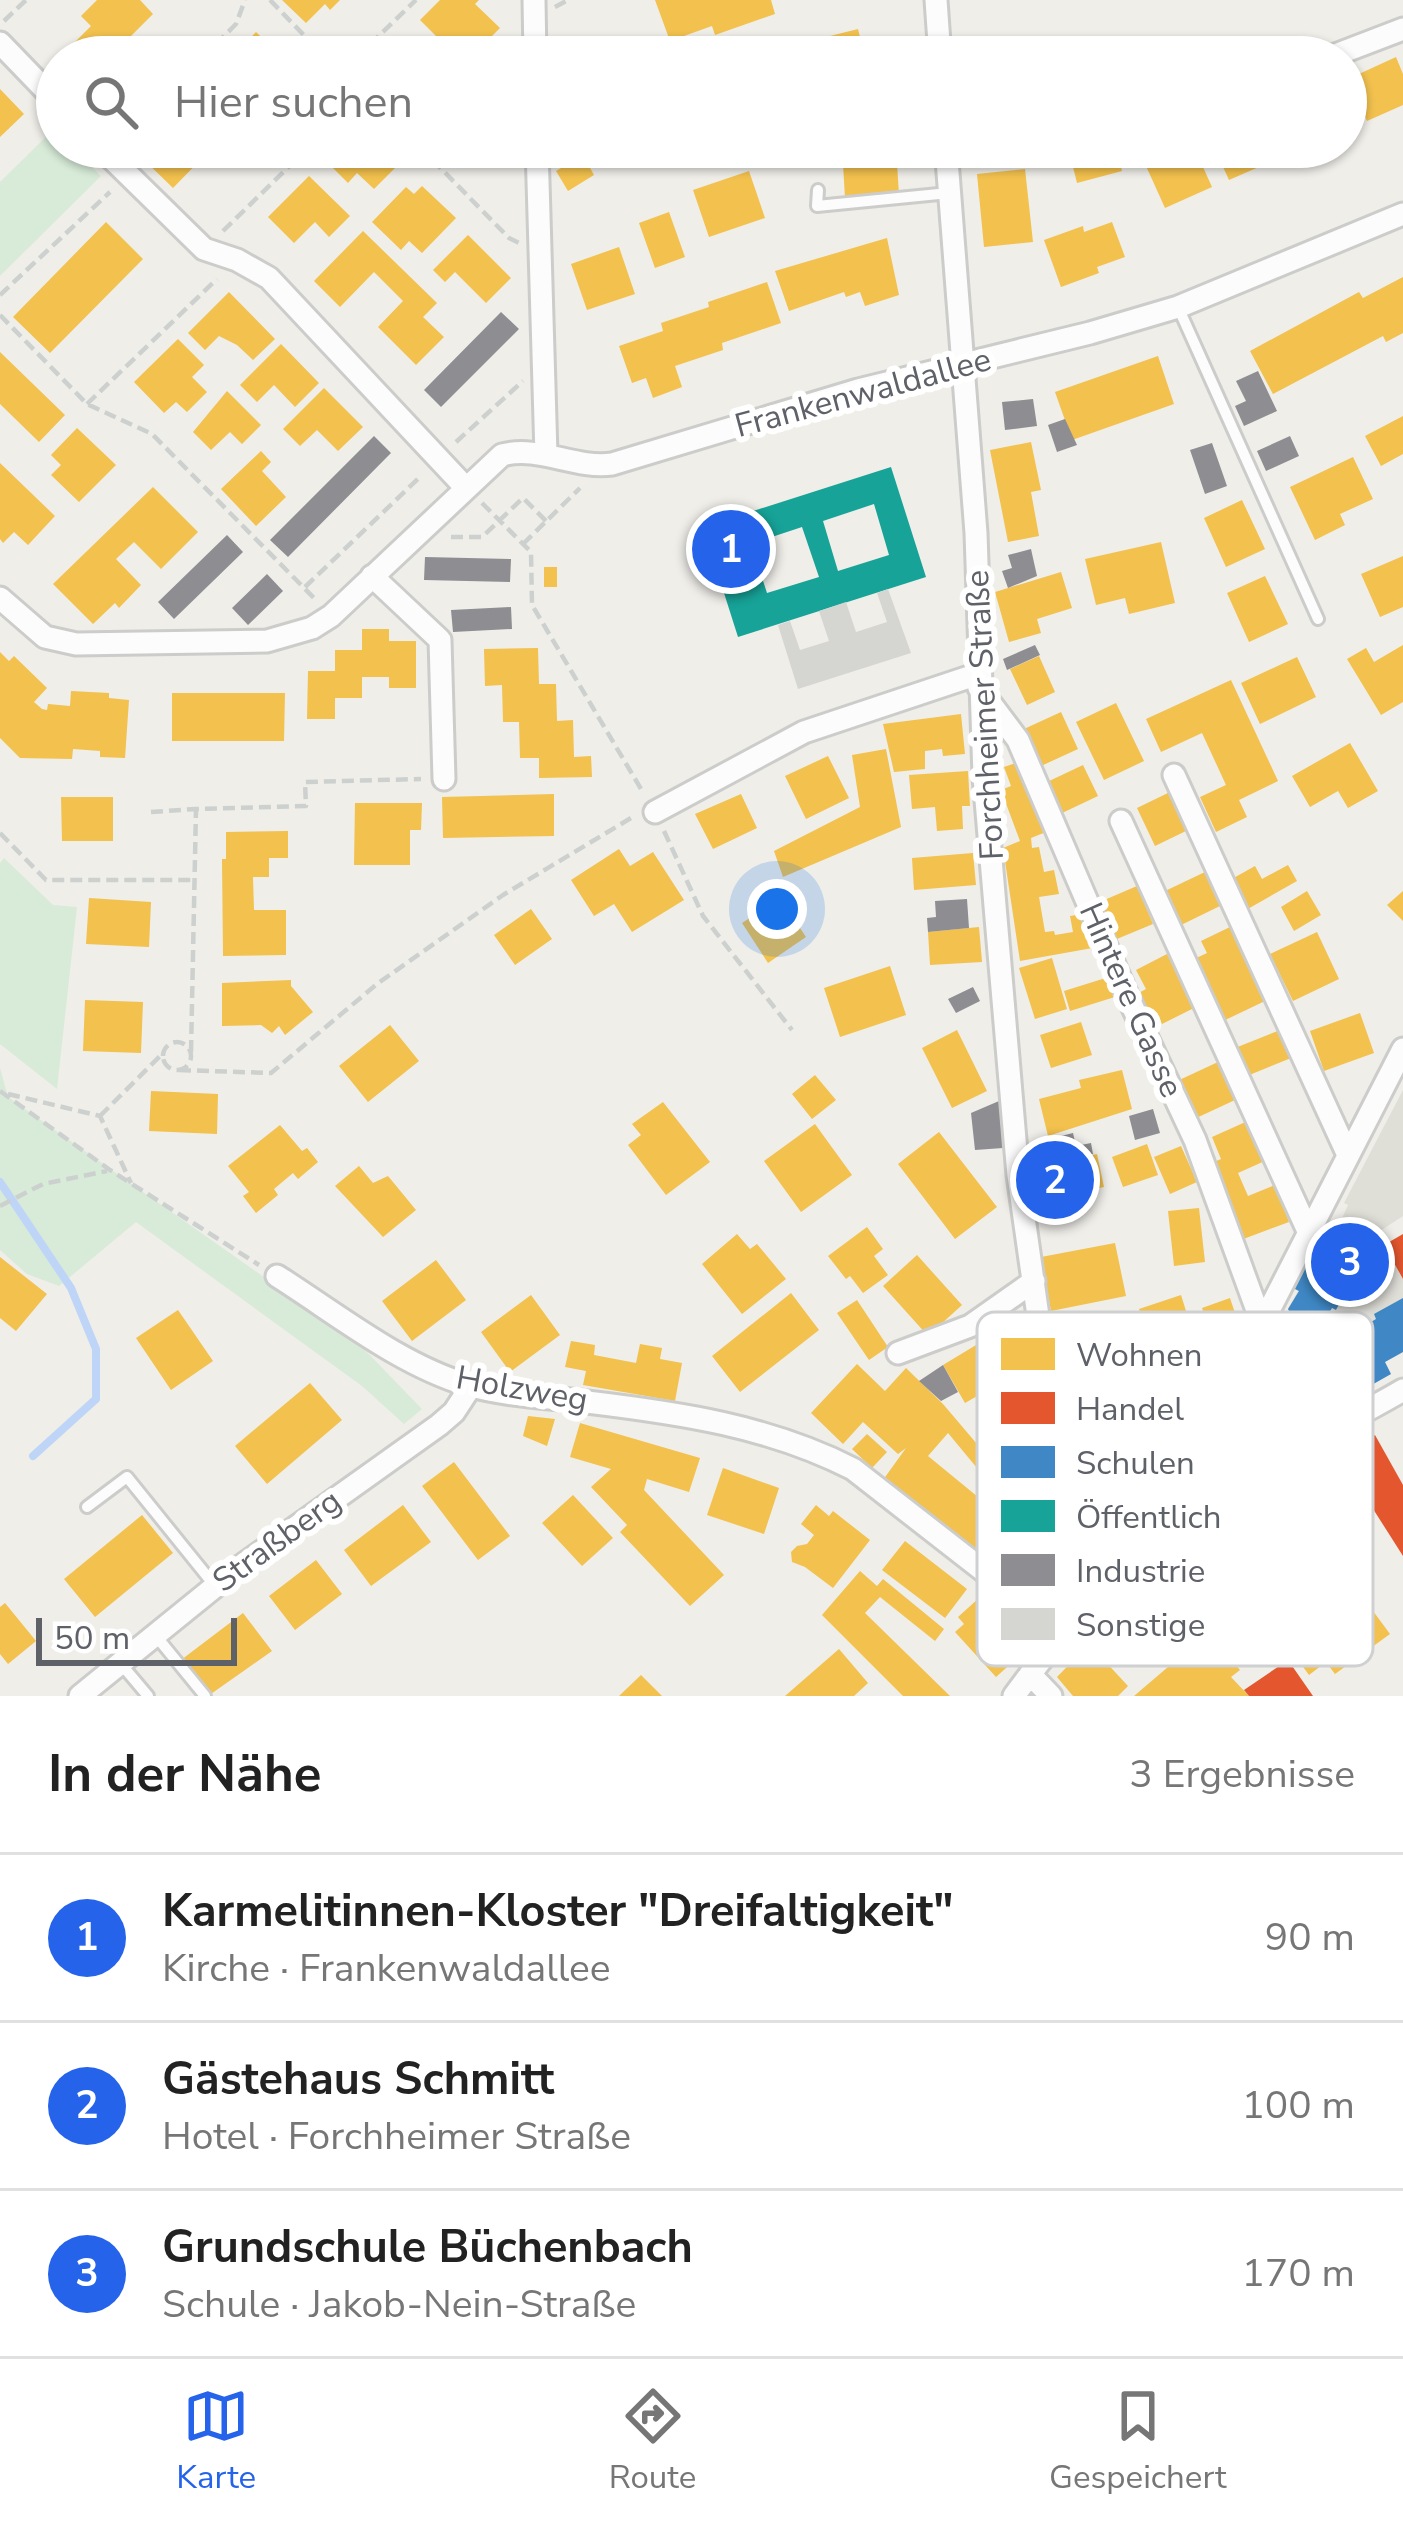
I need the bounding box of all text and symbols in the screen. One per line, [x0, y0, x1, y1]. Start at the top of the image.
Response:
search box [36, 36, 1367, 168]
icon: search [78, 69, 144, 135]
text: Hier suchen [174, 72, 413, 133]
street label: Frankenwaldallee [730, 337, 996, 449]
pin: 1 [692, 504, 770, 594]
street label: Forchheimer Straße [955, 569, 1015, 861]
your location [747, 879, 807, 939]
street label: Hintere Gasse [1068, 895, 1194, 1105]
pin: 2 [1016, 1135, 1094, 1225]
pin: 3 [1311, 1217, 1389, 1307]
legend [977, 1312, 1373, 1666]
text: Wohnen [1076, 1333, 1203, 1378]
street label: Holzweg [453, 1355, 591, 1423]
text: Handel [1076, 1387, 1184, 1432]
text: Schulen [1076, 1441, 1195, 1486]
street label: Straßberg [204, 1479, 350, 1603]
text: Öffentlich [1076, 1495, 1222, 1540]
text: Industrie [1076, 1549, 1205, 1594]
text: Sonstige [1076, 1603, 1205, 1648]
scale bar [36, 1612, 237, 1665]
text: 50 m [54, 1616, 130, 1661]
text: In der Nähe [48, 1739, 321, 1809]
text: 3 Ergebnisse [1129, 1748, 1355, 1801]
text: Karmelitinnen-Kloster "Dreifaltigkeit" [162, 1881, 953, 1942]
text: 1 [75, 1911, 99, 1964]
text: 90 m [1265, 1911, 1355, 1964]
text: Kirche · Frankenwaldallee [162, 1942, 611, 1995]
text: Gästehaus Schmitt [162, 2049, 554, 2110]
text: 2 [75, 2079, 99, 2132]
text: 100 m [1241, 2079, 1355, 2132]
text: Hotel · Forchheimer Straße [162, 2110, 631, 2163]
text: Grundschule Büchenbach [162, 2217, 693, 2278]
text: 3 [75, 2247, 99, 2300]
text: 170 m [1241, 2247, 1355, 2300]
text: Schule · Jakob-Nein-Straße [162, 2278, 636, 2331]
tab: Karte [176, 2383, 256, 2500]
tab: Route [609, 2383, 696, 2500]
tab: Gespeichert [1049, 2383, 1227, 2500]

